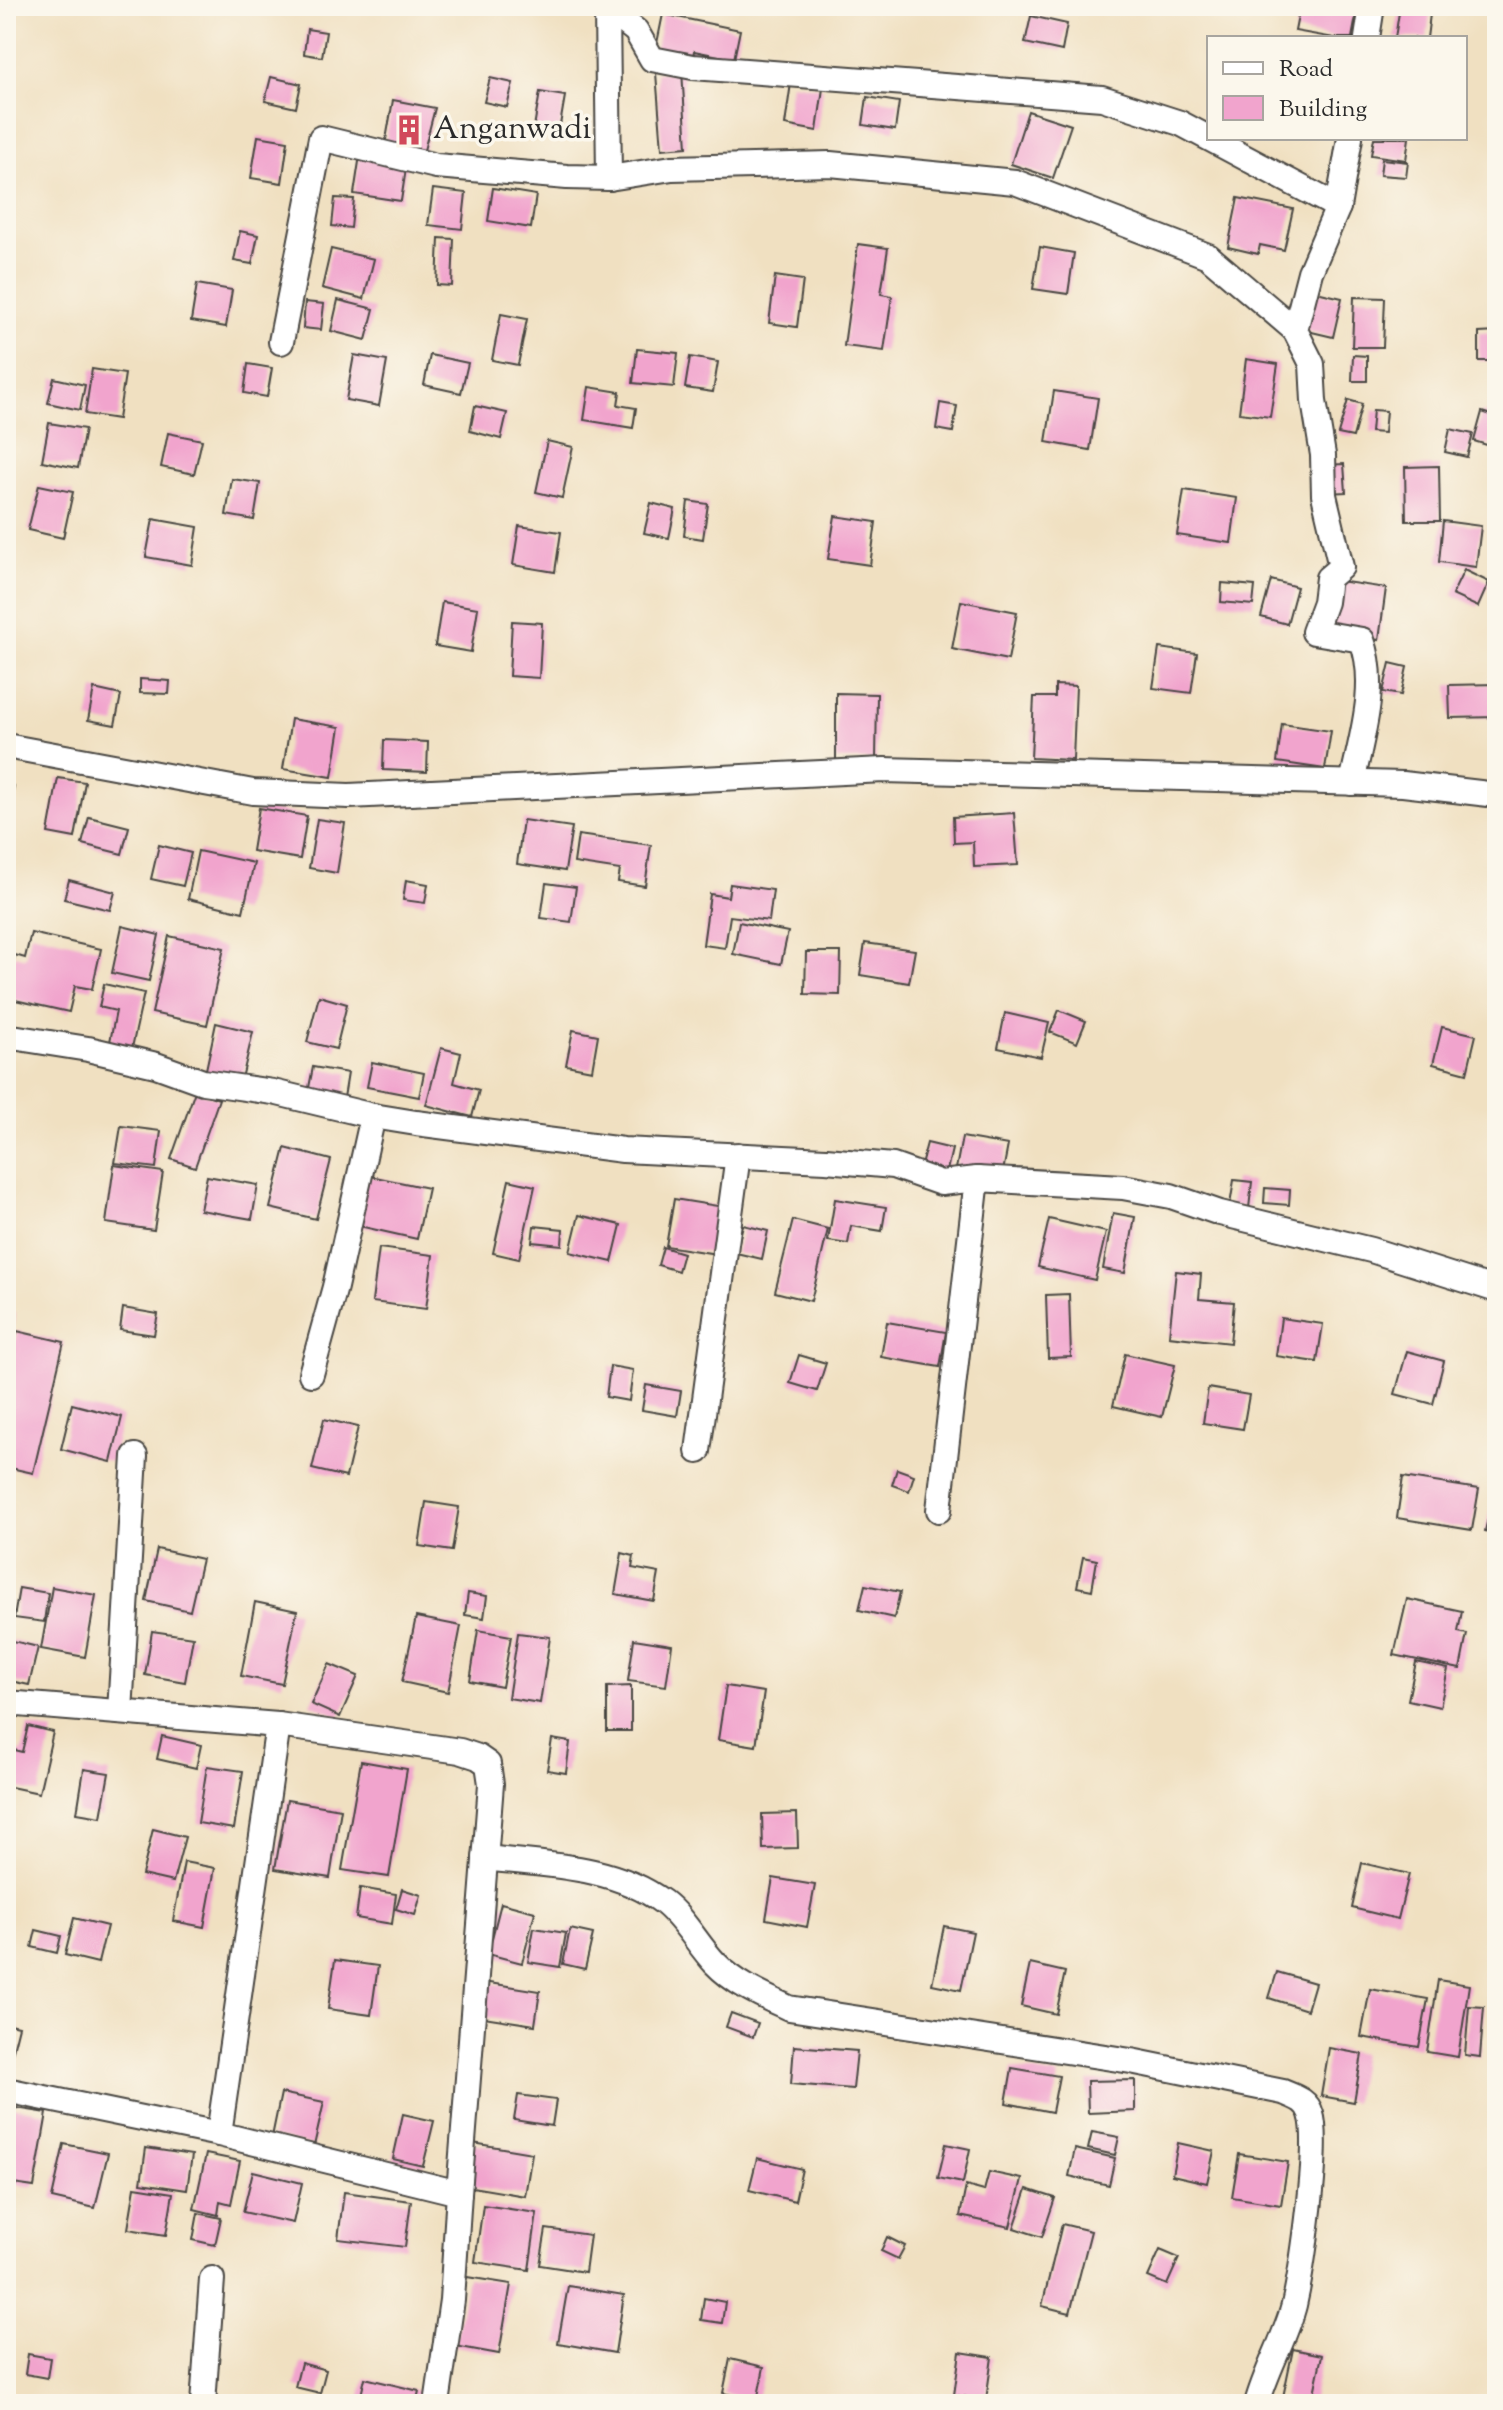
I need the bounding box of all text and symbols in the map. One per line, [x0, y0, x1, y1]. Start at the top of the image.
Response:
legend [1207, 36, 1467, 140]
text: Road [1279, 53, 1333, 87]
text: Building [1279, 93, 1368, 127]
place label: Anganwadi [433, 107, 591, 153]
building icon: Anganwadi [392, 113, 426, 147]

